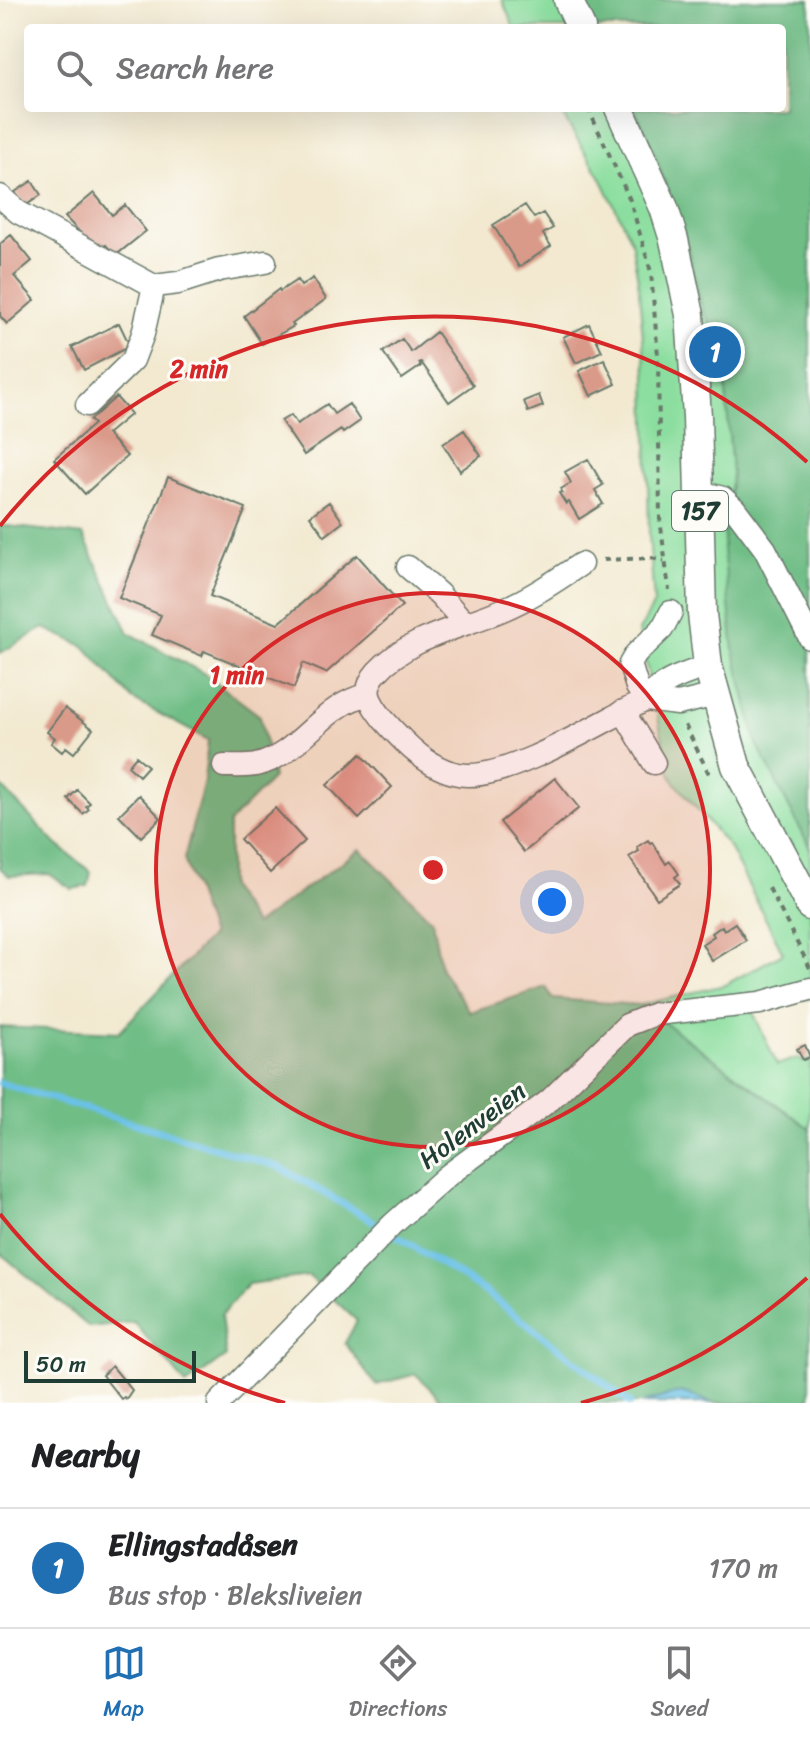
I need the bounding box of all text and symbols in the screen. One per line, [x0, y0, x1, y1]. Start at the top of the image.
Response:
search box [24, 24, 786, 112]
text: Search here [116, 41, 274, 95]
icon: search [52, 46, 96, 90]
pin: 1 [689, 322, 741, 382]
text: 2 min [169, 348, 228, 390]
road number: 157 [672, 491, 728, 531]
text: 1 min [210, 654, 264, 696]
centre of rings [419, 856, 447, 884]
your location [532, 882, 572, 922]
street label: Holenveien [408, 1069, 536, 1181]
text: 50 m [36, 1345, 86, 1384]
scale bar [24, 1347, 196, 1383]
text: Nearby [32, 1425, 140, 1485]
text: Ellingstadåsen [108, 1518, 298, 1572]
text: 1 [52, 1545, 64, 1591]
text: 170 m [709, 1545, 778, 1591]
text: Bus stop · Bleksliveien [108, 1572, 362, 1618]
tab: Map [102, 1641, 146, 1728]
tab: Directions [349, 1641, 447, 1728]
tab: Saved [650, 1641, 708, 1728]

